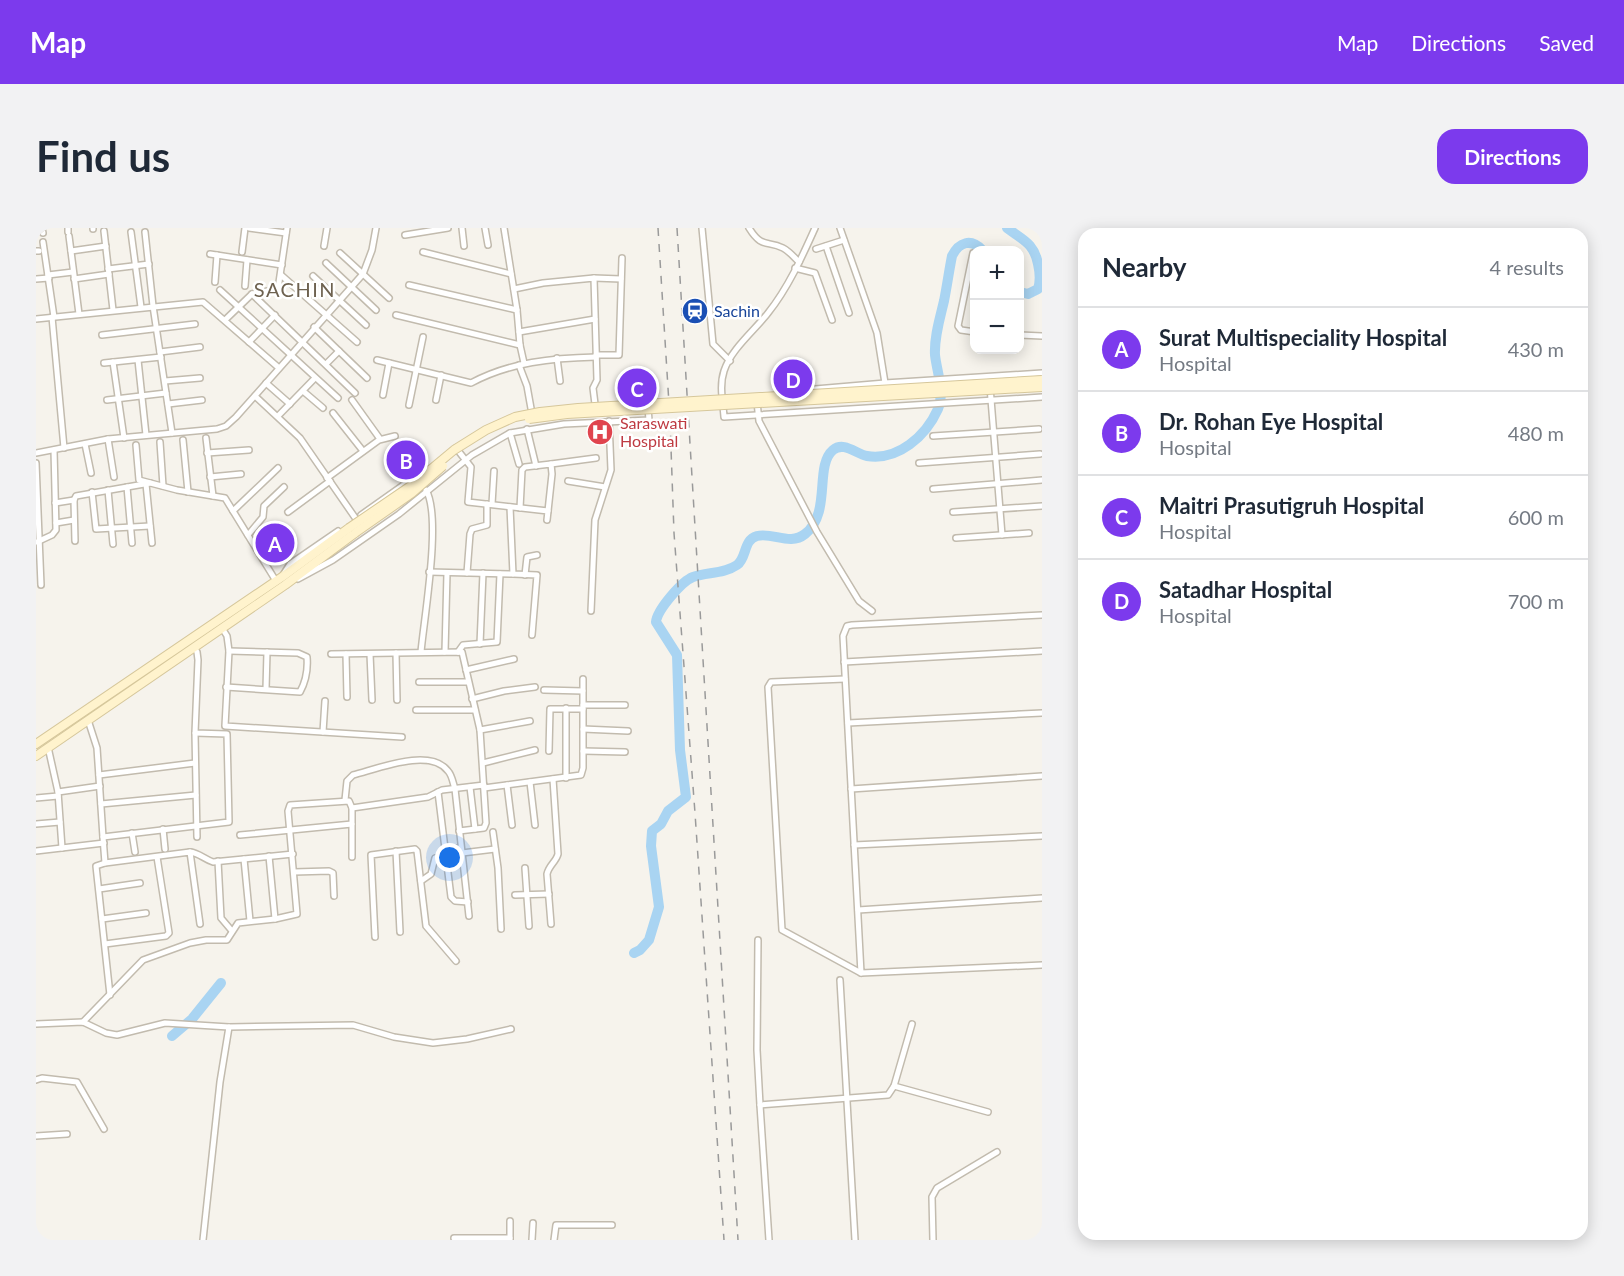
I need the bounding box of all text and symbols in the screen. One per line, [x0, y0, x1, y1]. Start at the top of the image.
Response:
text: Map [30, 25, 86, 59]
text: Map [1337, 30, 1378, 55]
text: Directions [1411, 30, 1506, 55]
text: Saved [1539, 30, 1594, 55]
button: Directions [1437, 129, 1588, 184]
text: Find us [36, 131, 170, 181]
map controls [970, 246, 1024, 354]
button: + [970, 246, 1024, 300]
text: Nearby [1102, 251, 1187, 283]
text: 4 results [1489, 255, 1564, 279]
district label: SACHIN [254, 277, 336, 301]
station icon: Sachin [680, 296, 710, 326]
button: − [970, 300, 1024, 354]
place label: Sachin [714, 301, 760, 320]
text: Surat Multispeciality Hospital [1159, 324, 1447, 351]
text: A [1115, 337, 1128, 361]
text: 430 m [1508, 337, 1564, 361]
text: Hospital [1159, 351, 1232, 375]
pin: D [774, 356, 813, 402]
pin: C [618, 366, 656, 410]
text: Dr. Rohan Eye Hospital [1159, 408, 1383, 435]
place label: Saraswati Hospital [620, 413, 687, 450]
hospital icon: Saraswati Hospital [585, 417, 615, 447]
text: B [1115, 421, 1128, 445]
text: 480 m [1508, 421, 1564, 445]
text: Hospital [1159, 435, 1232, 459]
pin: B [386, 438, 425, 482]
text: Maitri Prasutigruh Hospital [1159, 492, 1424, 519]
text: C [1115, 505, 1128, 529]
text: 600 m [1508, 505, 1564, 529]
text: Hospital [1159, 519, 1232, 543]
pin: A [256, 520, 294, 566]
text: Satadhar Hospital [1159, 576, 1332, 603]
text: D [1114, 589, 1129, 613]
text: 700 m [1508, 589, 1564, 613]
text: Hospital [1159, 603, 1232, 627]
your location [435, 843, 464, 872]

